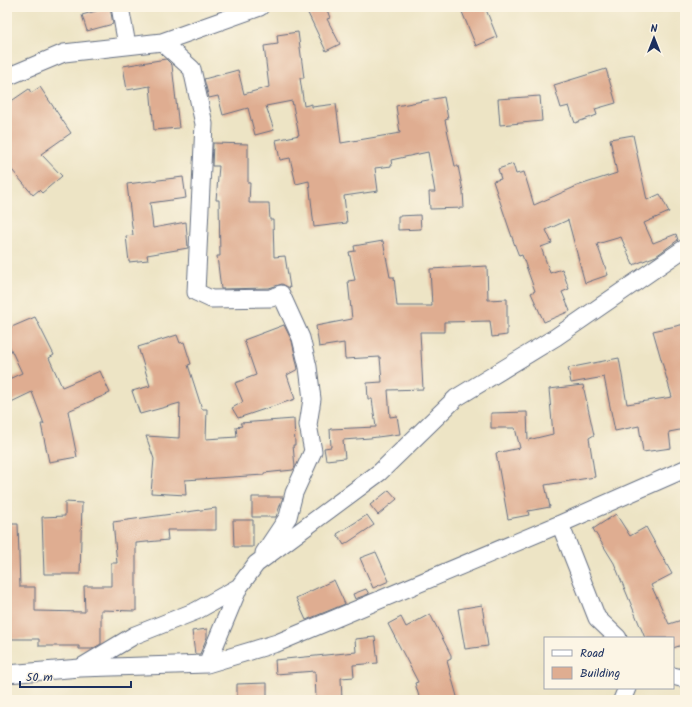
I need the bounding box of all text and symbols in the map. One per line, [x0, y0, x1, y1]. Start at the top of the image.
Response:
north arrow [634, 18, 674, 58]
text: N [651, 20, 658, 38]
legend [544, 637, 674, 689]
text: Road [580, 644, 605, 663]
scale bar [20, 663, 131, 689]
text: Building [580, 664, 620, 683]
text: 50 m [26, 668, 53, 687]

